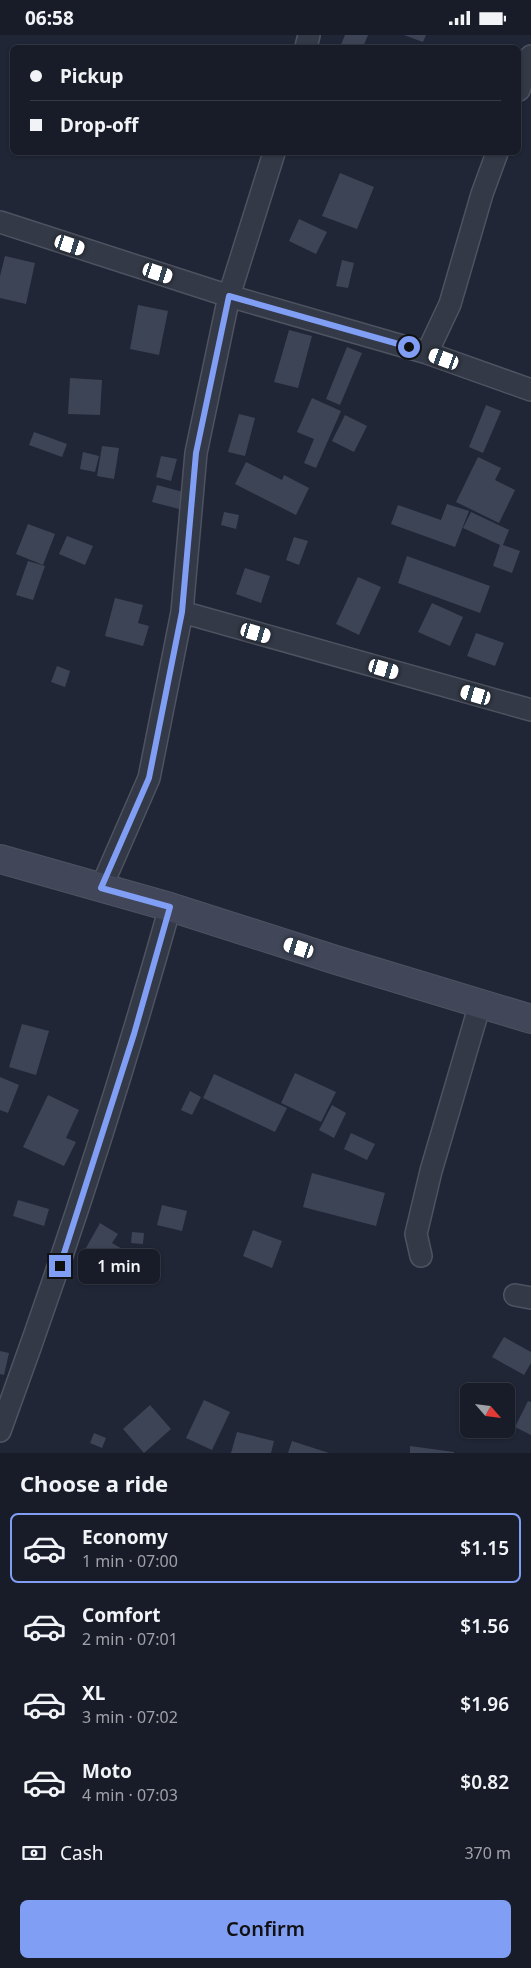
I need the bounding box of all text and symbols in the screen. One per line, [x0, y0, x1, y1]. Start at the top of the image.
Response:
text: 06:58 [25, 5, 74, 31]
text: Pickup [60, 63, 123, 89]
text: Drop-off [60, 112, 139, 138]
car [53, 233, 86, 257]
car [141, 261, 174, 285]
route start [398, 336, 420, 358]
car [427, 347, 460, 371]
car [239, 622, 272, 644]
car [367, 658, 400, 680]
car [459, 684, 492, 706]
car [282, 936, 315, 960]
callout: 1 min [78, 1249, 160, 1283]
route end [49, 1255, 71, 1277]
text: 1 min [97, 1255, 141, 1277]
north arrow [460, 1383, 515, 1437]
map controls [460, 1383, 515, 1438]
text: Choose a ride [20, 1468, 168, 1498]
text: Economy [82, 1524, 168, 1550]
icon: car [22, 1526, 67, 1571]
text: $1.15 [460, 1535, 509, 1561]
text: 1 min · 07:00 [82, 1550, 178, 1572]
text: Comfort [82, 1602, 161, 1628]
icon: car [22, 1604, 67, 1649]
text: $1.56 [460, 1613, 509, 1639]
text: 2 min · 07:01 [82, 1628, 178, 1650]
text: XL [82, 1680, 105, 1706]
icon: car [22, 1682, 67, 1727]
text: $1.96 [460, 1691, 509, 1717]
text: 3 min · 07:02 [82, 1706, 178, 1728]
text: Moto [82, 1758, 132, 1784]
icon: car [22, 1760, 67, 1805]
text: $0.82 [460, 1769, 509, 1795]
text: 4 min · 07:03 [82, 1784, 178, 1806]
icon: cash [20, 1839, 48, 1867]
text: Cash [60, 1840, 104, 1866]
text: 370 m [464, 1842, 511, 1864]
button: Confirm [20, 1900, 511, 1958]

